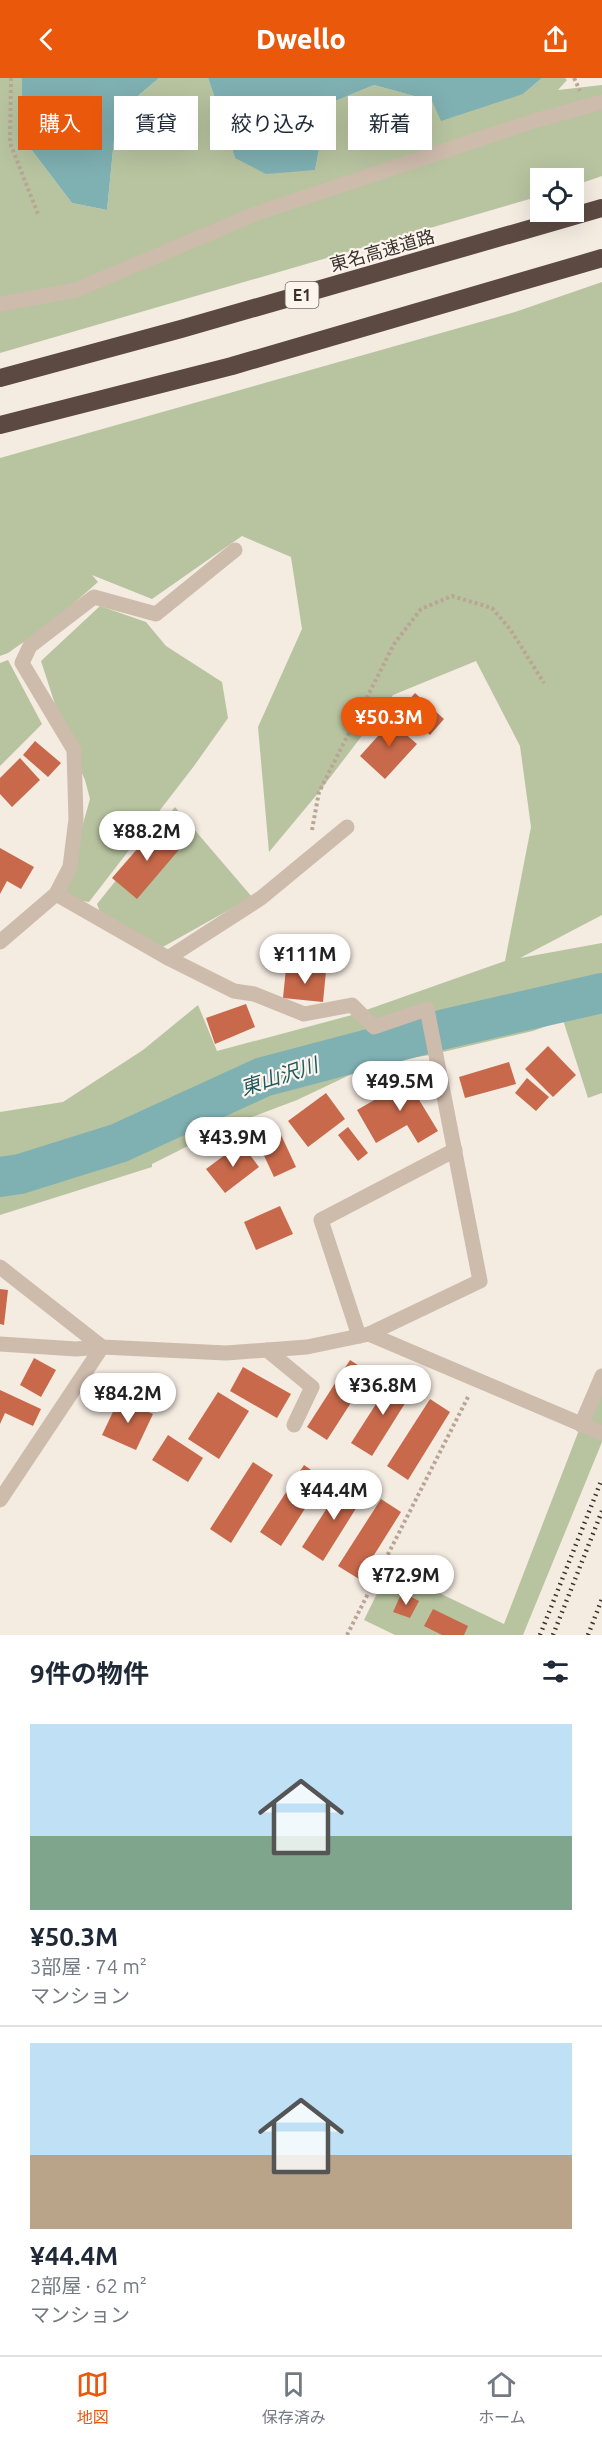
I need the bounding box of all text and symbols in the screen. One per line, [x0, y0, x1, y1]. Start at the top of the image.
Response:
icon: back [30, 23, 63, 56]
icon: share [539, 23, 572, 56]
text: Dwello [256, 24, 346, 54]
chip: 購入 [18, 96, 102, 150]
chip: 賃貸 [114, 96, 198, 150]
chip: 絞り込み [210, 96, 336, 150]
chip: 新着 [348, 96, 432, 150]
map controls [530, 168, 584, 222]
button: locate [530, 168, 584, 222]
street label: 東名高速道路 [327, 226, 437, 274]
road number: E1 [286, 282, 318, 308]
pin: ¥50.3M [340, 697, 438, 748]
text: ¥50.3M [355, 705, 423, 728]
pin: ¥88.2M [98, 811, 196, 862]
text: ¥88.2M [113, 819, 181, 842]
pin: ¥111M [263, 934, 347, 985]
text: ¥111M [274, 942, 336, 965]
water label: 東山沢川 [237, 1052, 322, 1099]
pin: ¥49.5M [351, 1061, 449, 1112]
text: ¥49.5M [366, 1069, 434, 1092]
pin: ¥43.9M [184, 1117, 282, 1168]
text: ¥43.9M [199, 1125, 267, 1148]
pin: ¥36.8M [334, 1365, 432, 1416]
pin: ¥84.2M [79, 1373, 177, 1424]
text: ¥36.8M [349, 1373, 417, 1396]
text: ¥84.2M [94, 1381, 162, 1404]
pin: ¥44.4M [285, 1470, 383, 1521]
text: ¥44.4M [300, 1478, 368, 1501]
pin: ¥72.9M [357, 1555, 455, 1606]
text: ¥72.9M [372, 1563, 440, 1586]
icon: filters [539, 1655, 572, 1688]
text: 9件の物件 [30, 1659, 149, 1688]
icon: home [247, 1763, 355, 1871]
text: ¥50.3M [30, 1922, 118, 1951]
text: 3部屋 · 74 m² [30, 1955, 147, 1978]
text: マンション [30, 1984, 130, 2007]
icon: home [247, 2082, 355, 2190]
text: ¥44.4M [30, 2241, 118, 2270]
text: 2部屋 · 62 m² [30, 2274, 147, 2297]
text: マンション [30, 2303, 130, 2326]
tab: 地図 [76, 2368, 109, 2428]
tab: 保存済み [262, 2368, 326, 2428]
tab: ホーム [478, 2368, 526, 2428]

